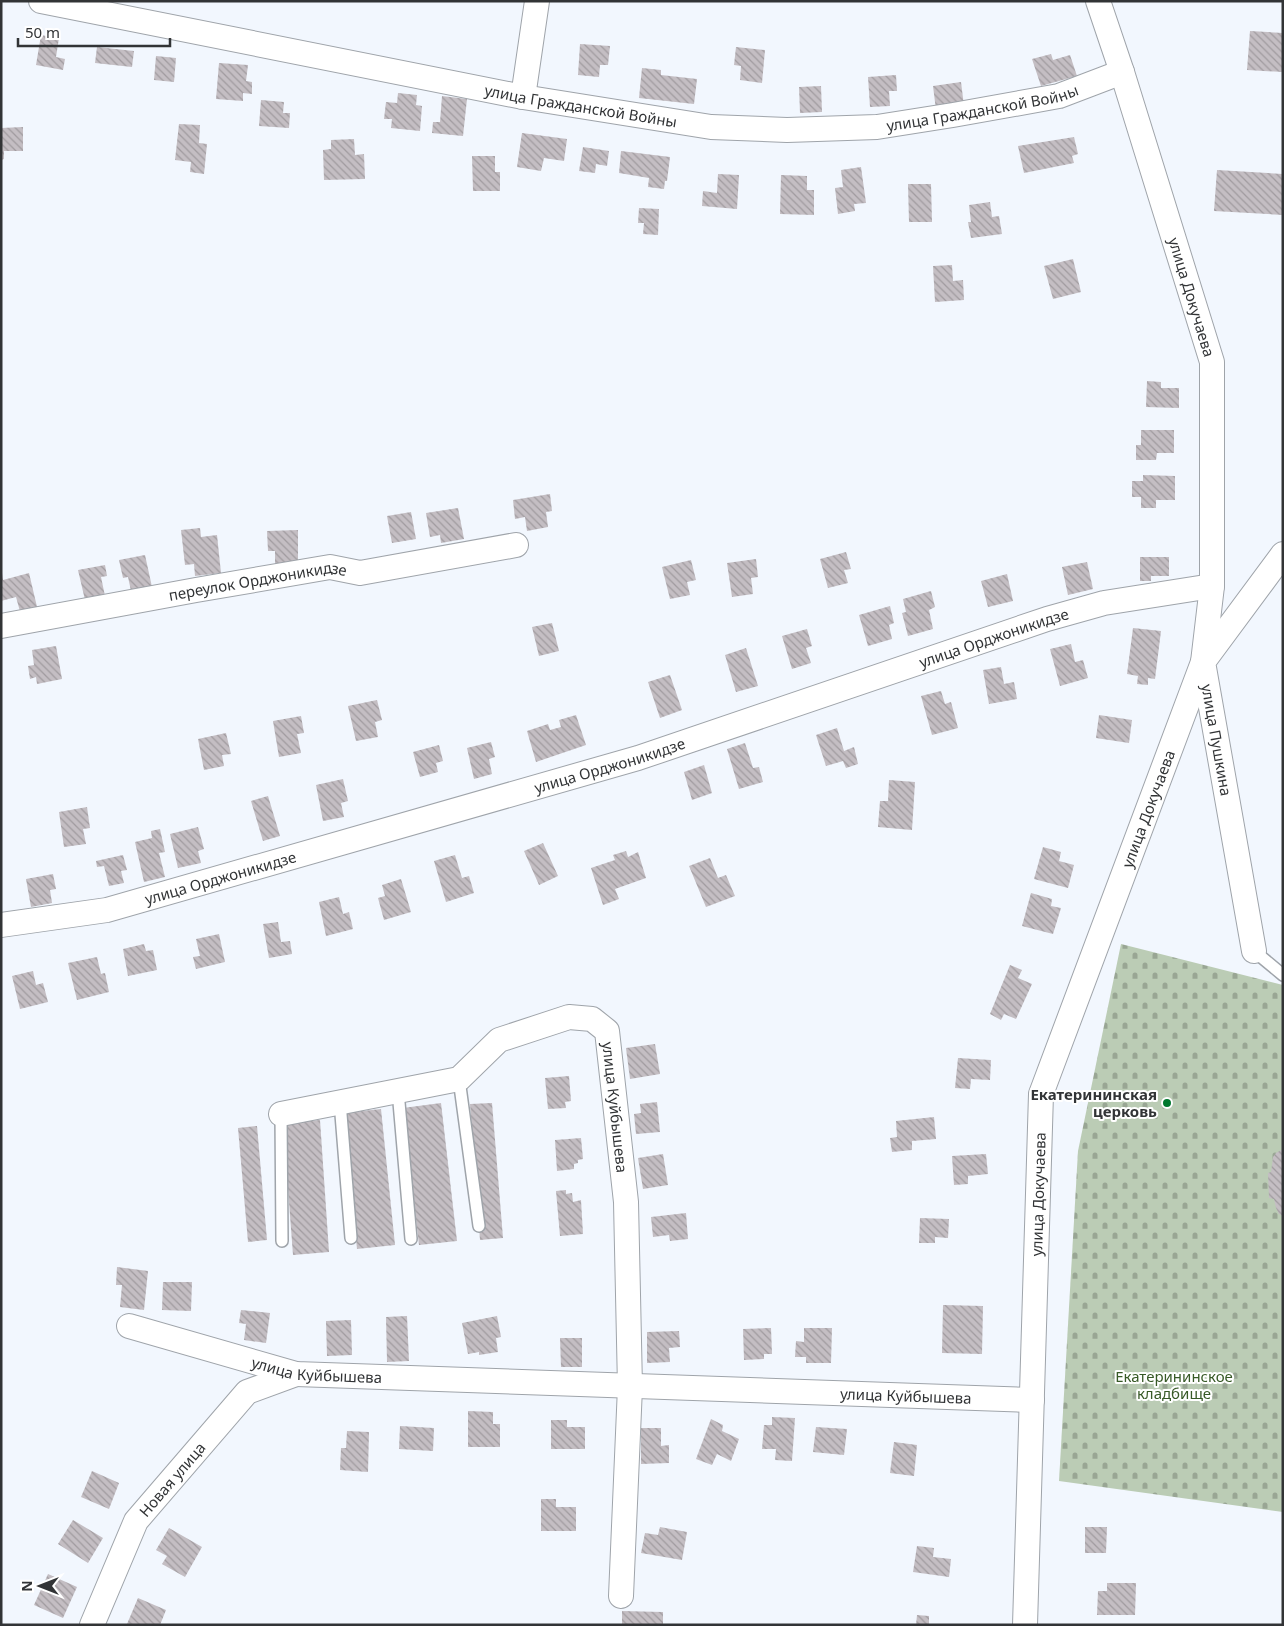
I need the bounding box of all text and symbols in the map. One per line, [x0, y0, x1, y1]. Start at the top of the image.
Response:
scale bar [18, 15, 170, 47]
text: 50 m [25, 22, 60, 42]
street label: улица Гражданской Войны [483, 80, 679, 131]
street label: улица Гражданской Войны [885, 80, 1081, 135]
street label: улица Докучаева [1164, 235, 1220, 359]
street label: переулок Орджоникидзе [167, 557, 349, 605]
street label: улица Орджоникидзе [916, 603, 1071, 672]
street label: улица Пушкина [1197, 682, 1237, 798]
street label: улица Орджоникидзе [532, 733, 688, 797]
street label: улица Докучаева [1117, 747, 1179, 870]
street label: улица Орджоникидзе [142, 846, 298, 909]
street label: улица Куйбышева [598, 1041, 633, 1174]
place label: Екатерининская церковь [1030, 1084, 1157, 1121]
marker: Екатерининская церковь [1161, 1097, 1173, 1109]
street label: улица Докучаева [1026, 1132, 1050, 1257]
street label: улица Куйбышева [249, 1352, 382, 1387]
park label: Екатерининское кладбище [1115, 1366, 1233, 1403]
street label: улица Куйбышева [840, 1383, 972, 1408]
street label: Новая улица [134, 1438, 210, 1521]
north arrow [15, 1561, 65, 1611]
text: N [17, 1580, 36, 1592]

